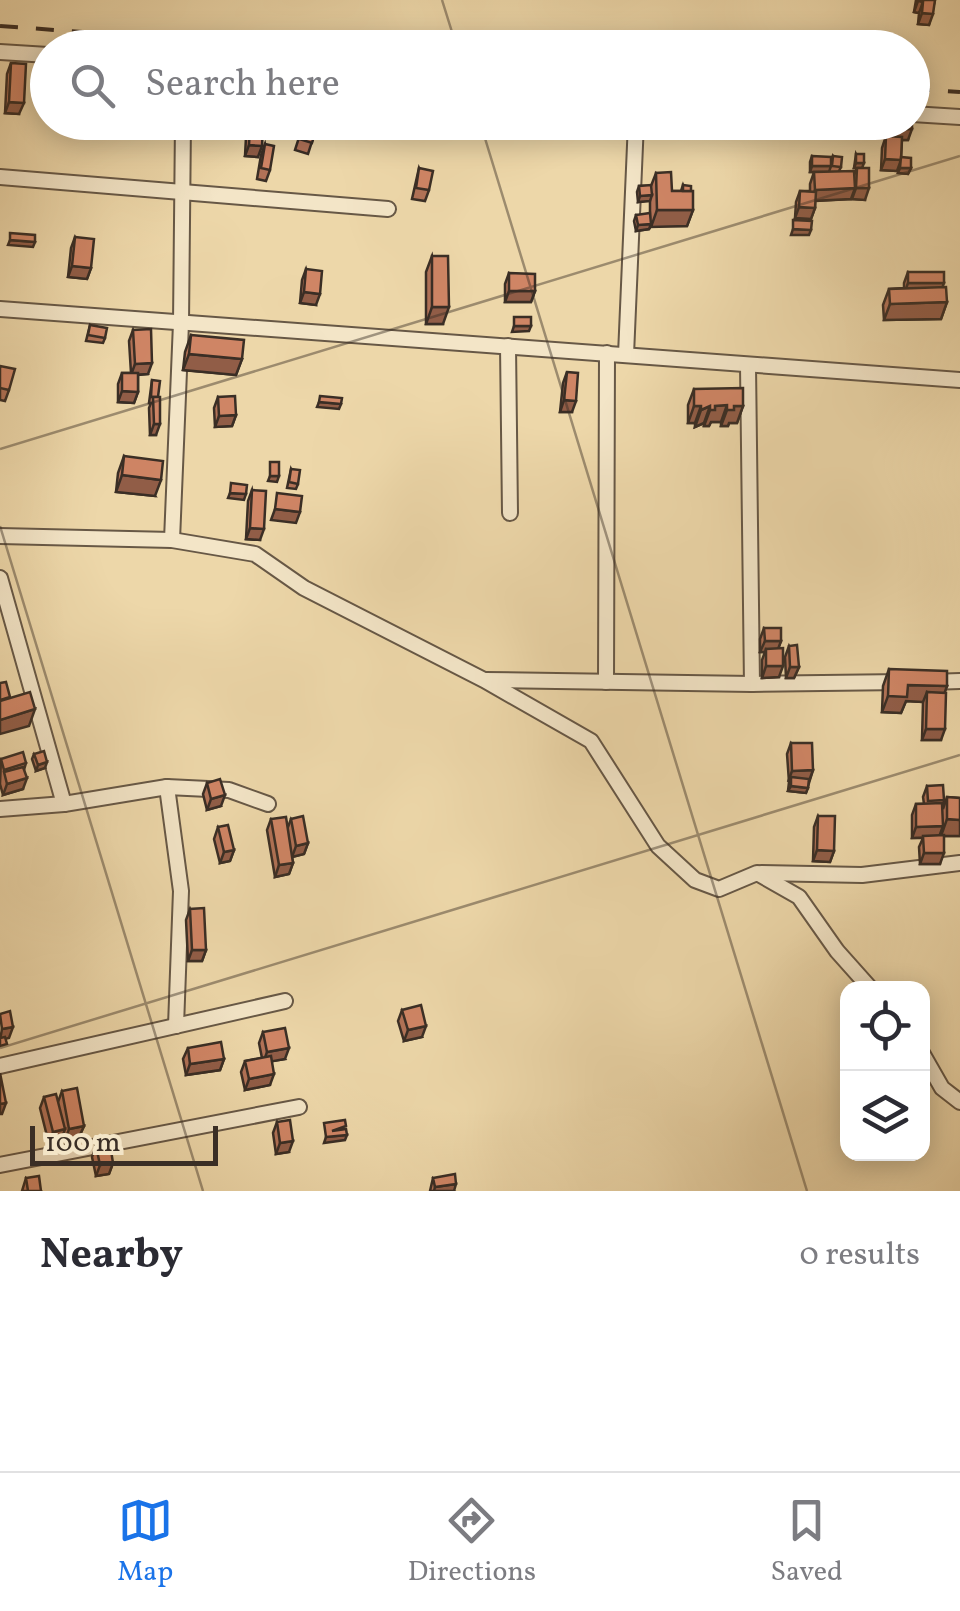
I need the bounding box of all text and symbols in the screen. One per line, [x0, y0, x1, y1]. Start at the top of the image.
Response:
search box [30, 30, 930, 140]
icon: search [65, 58, 120, 113]
text: Search here [145, 59, 340, 112]
map controls [840, 981, 930, 1161]
button: locate [840, 981, 930, 1071]
button: layers [840, 1071, 930, 1161]
scale bar [30, 1121, 218, 1166]
text: 100 m [45, 1124, 120, 1163]
text: Nearby [40, 1227, 183, 1286]
text: 0 results [800, 1234, 920, 1278]
tab: Map [117, 1493, 173, 1592]
tab: Directions [408, 1493, 536, 1592]
tab: Saved [771, 1493, 843, 1592]

